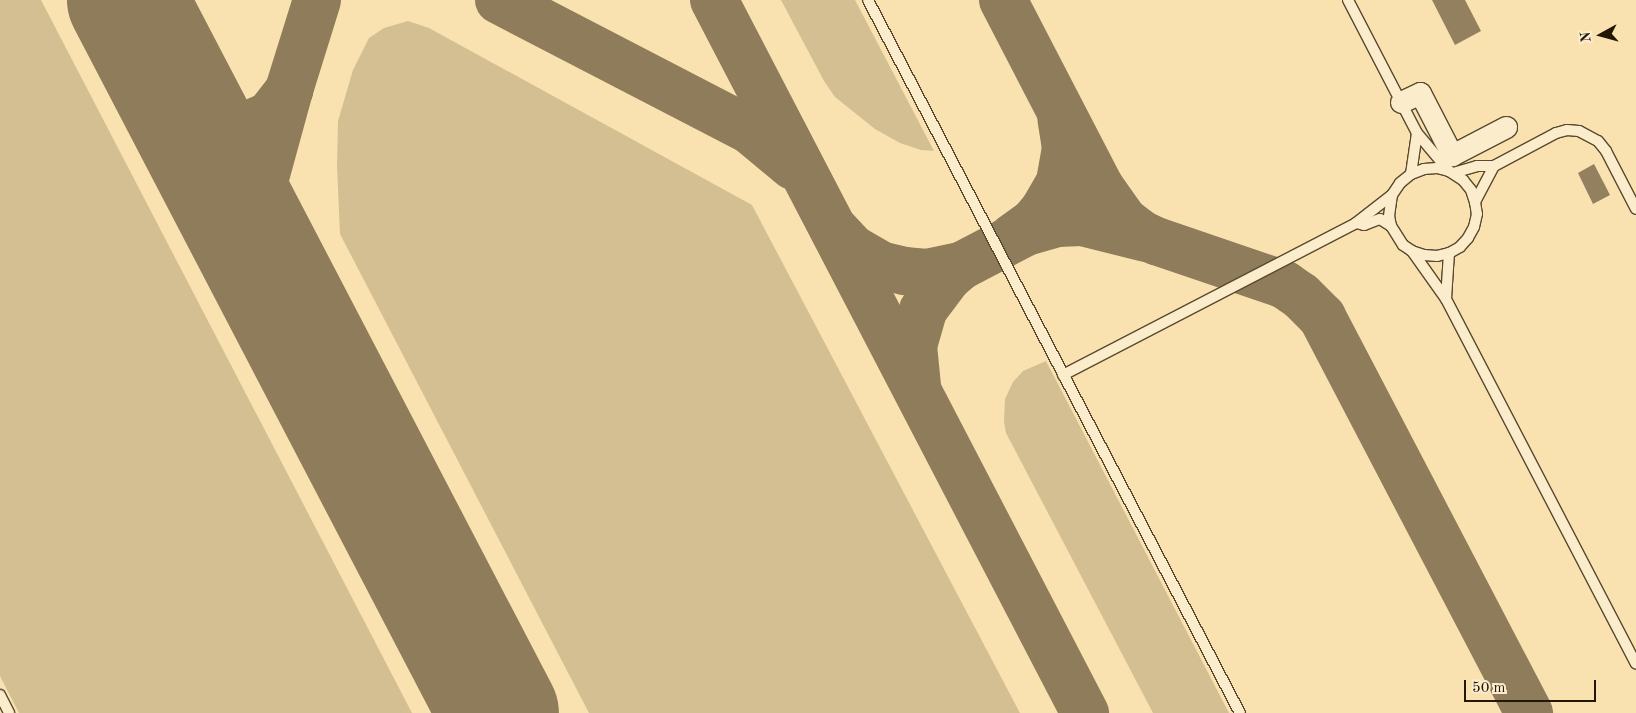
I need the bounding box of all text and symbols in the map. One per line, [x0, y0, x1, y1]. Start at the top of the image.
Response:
north arrow [1576, 10, 1626, 60]
text: N [1579, 31, 1594, 43]
scale bar [1466, 670, 1598, 702]
text: 50 m [1472, 681, 1506, 696]

